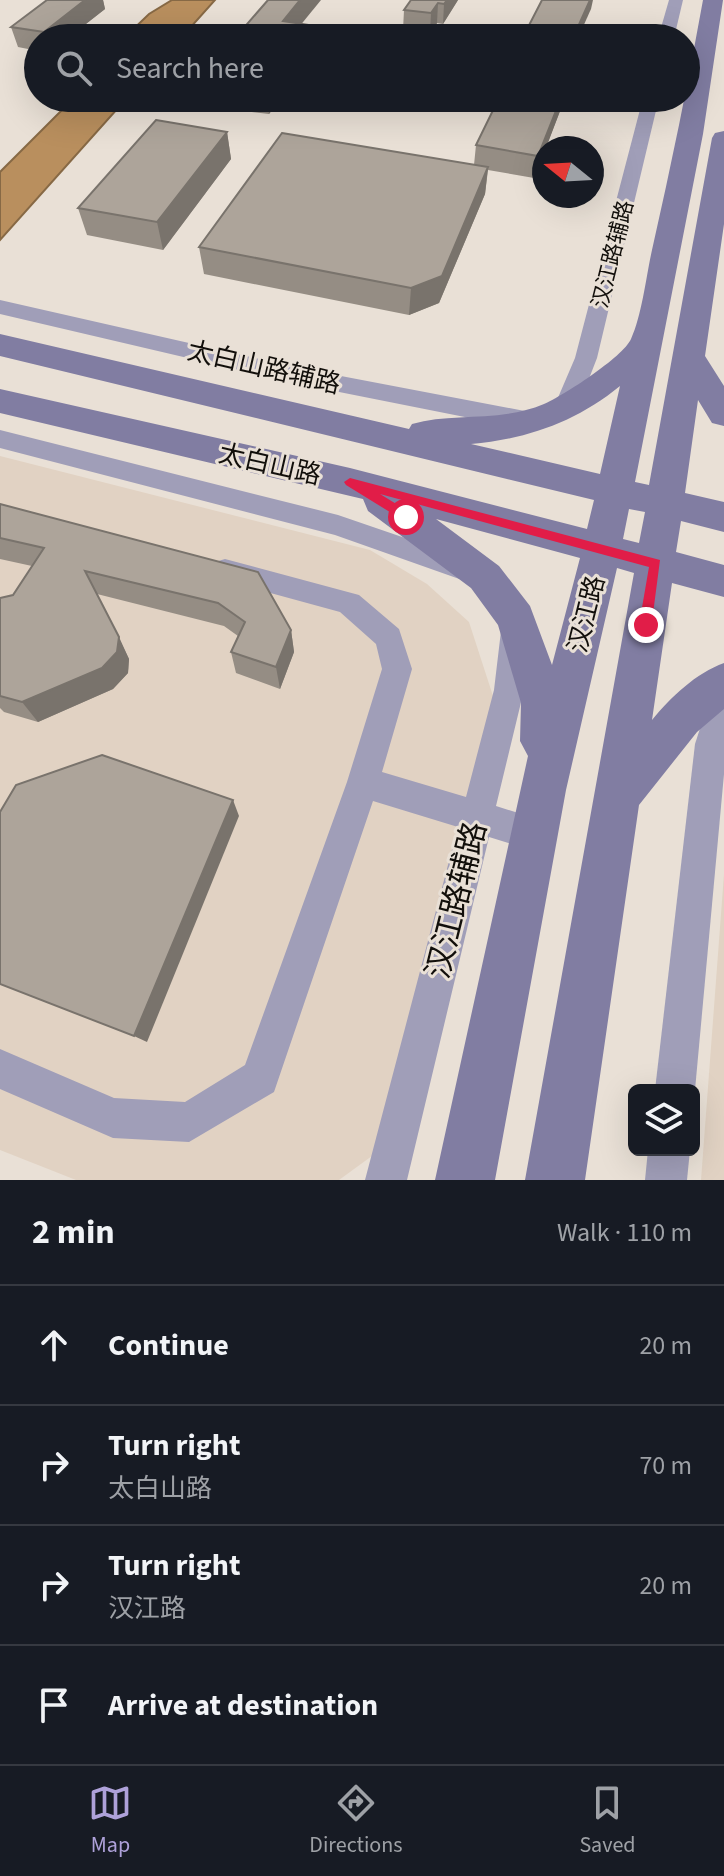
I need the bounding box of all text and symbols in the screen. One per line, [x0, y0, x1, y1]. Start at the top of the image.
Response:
search box [24, 24, 700, 112]
icon: search [52, 46, 96, 90]
text: Search here [116, 47, 264, 90]
north arrow [532, 136, 604, 208]
street label: 汉江路辅路 [584, 197, 642, 311]
street label: 太白山路辅路 [184, 332, 344, 403]
street label: 太白山路 [215, 435, 325, 494]
route start [388, 499, 424, 535]
street label: 汉江路 [559, 572, 614, 656]
route end [628, 607, 664, 643]
street label: 汉江路辅路 [415, 817, 499, 983]
map controls [628, 1084, 700, 1156]
button: layers [628, 1084, 700, 1156]
text: 2 min [32, 1208, 115, 1257]
text: Walk · 110 m [557, 1214, 692, 1251]
icon: ahead [32, 1323, 76, 1367]
text: Continue [108, 1324, 229, 1367]
text: 20 m [639, 1327, 692, 1364]
text: Turn right [108, 1424, 240, 1467]
icon: right [32, 1443, 76, 1487]
text: 70 m [639, 1447, 692, 1484]
text: 太白山路 [108, 1470, 212, 1507]
text: Turn right [108, 1544, 240, 1587]
icon: right [32, 1563, 76, 1607]
text: 20 m [639, 1567, 692, 1604]
text: 汉江路 [108, 1590, 186, 1627]
icon: arrive [32, 1683, 76, 1727]
text: Arrive at destination [108, 1684, 378, 1727]
tab: Map [88, 1781, 132, 1861]
tab: Directions [309, 1781, 402, 1861]
tab: Saved [579, 1781, 636, 1861]

